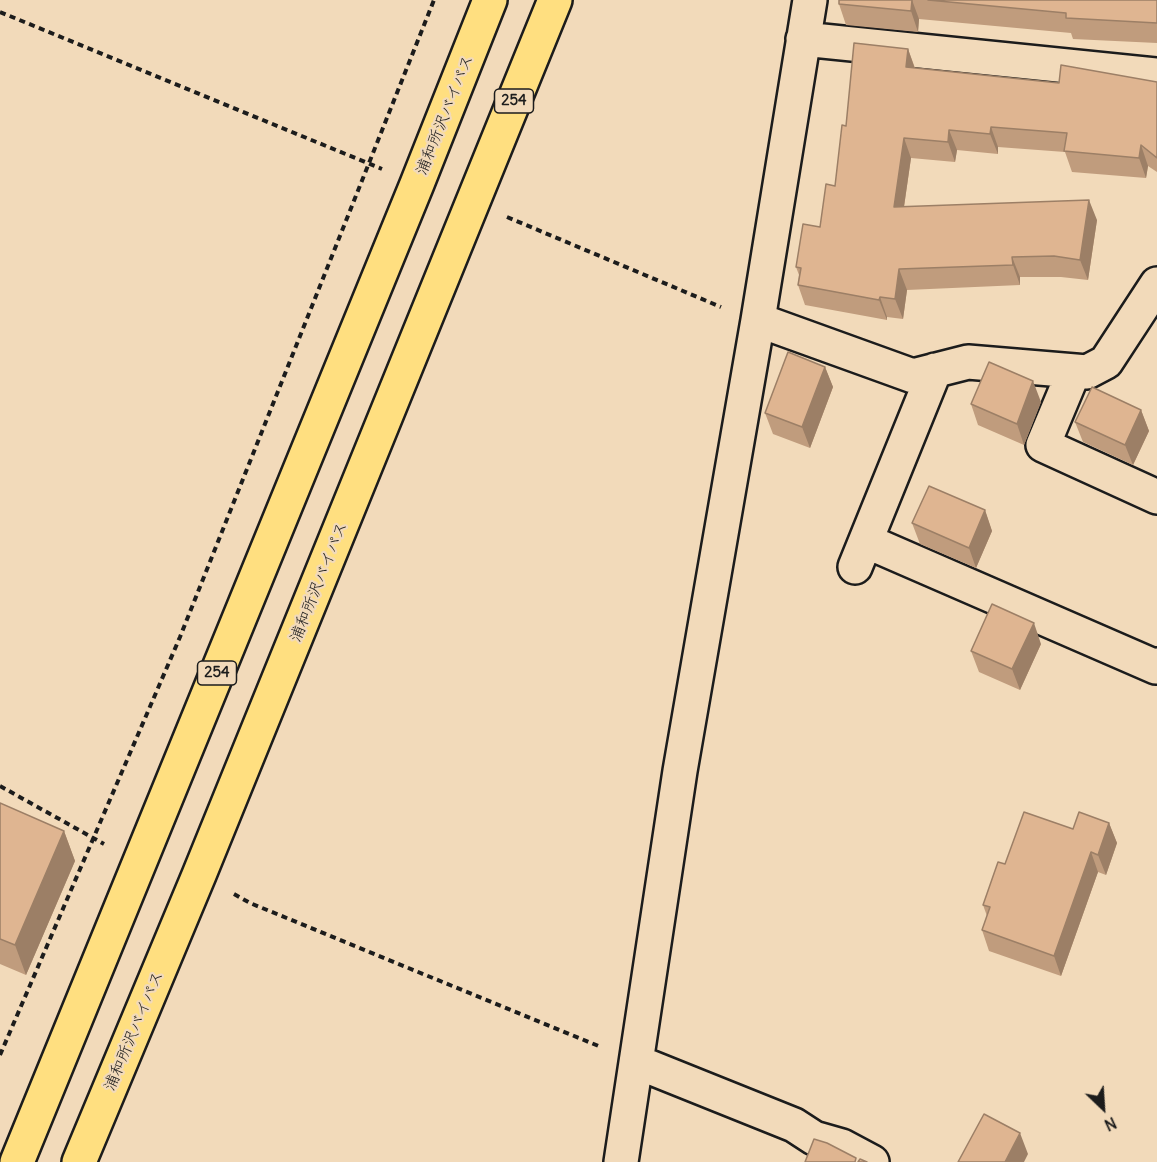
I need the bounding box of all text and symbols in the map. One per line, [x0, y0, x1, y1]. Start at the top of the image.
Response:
street label: 浦和所沢バイパス [412, 52, 478, 178]
road number: 254 [494, 89, 534, 113]
street label: 浦和所沢バイパス [286, 519, 352, 645]
road number: 254 [198, 661, 236, 685]
street label: 浦和所沢バイパス [100, 968, 168, 1094]
north arrow [1073, 1078, 1133, 1138]
text: N [1101, 1113, 1120, 1136]

